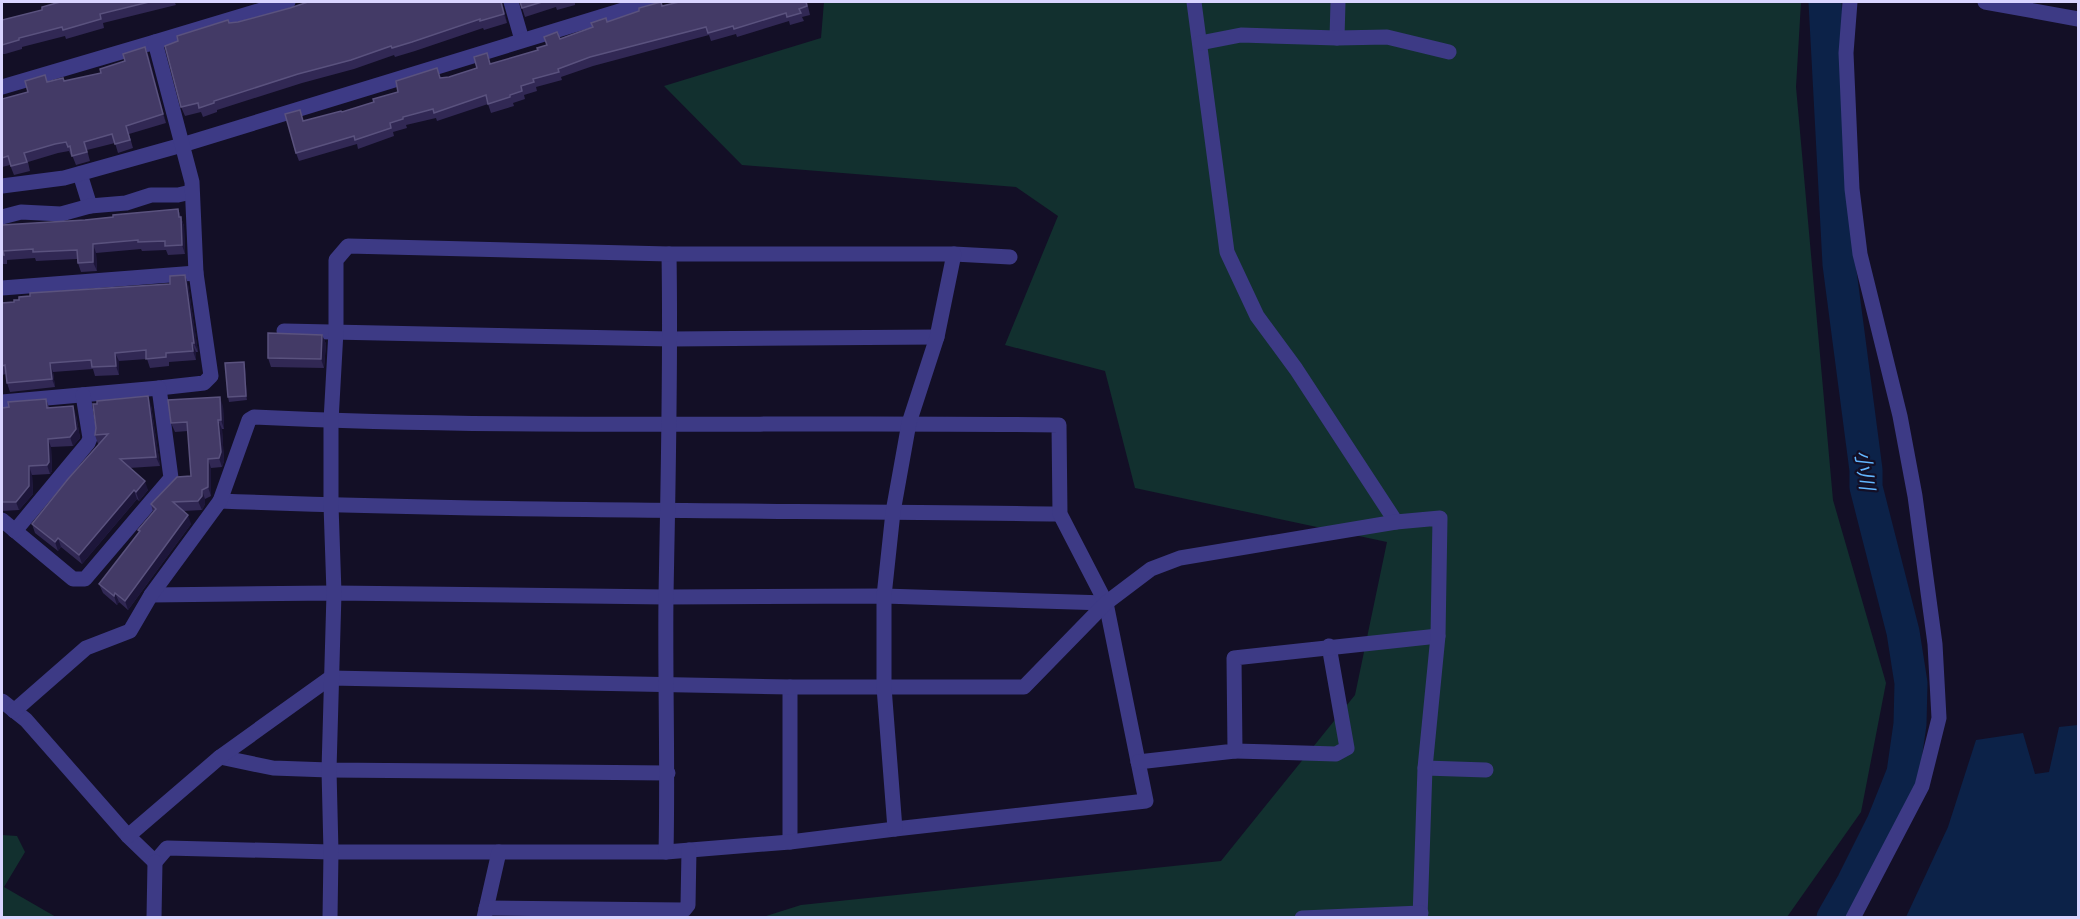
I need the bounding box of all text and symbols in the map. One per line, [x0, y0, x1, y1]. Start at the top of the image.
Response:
water label: 小川 [1849, 448, 1881, 494]

